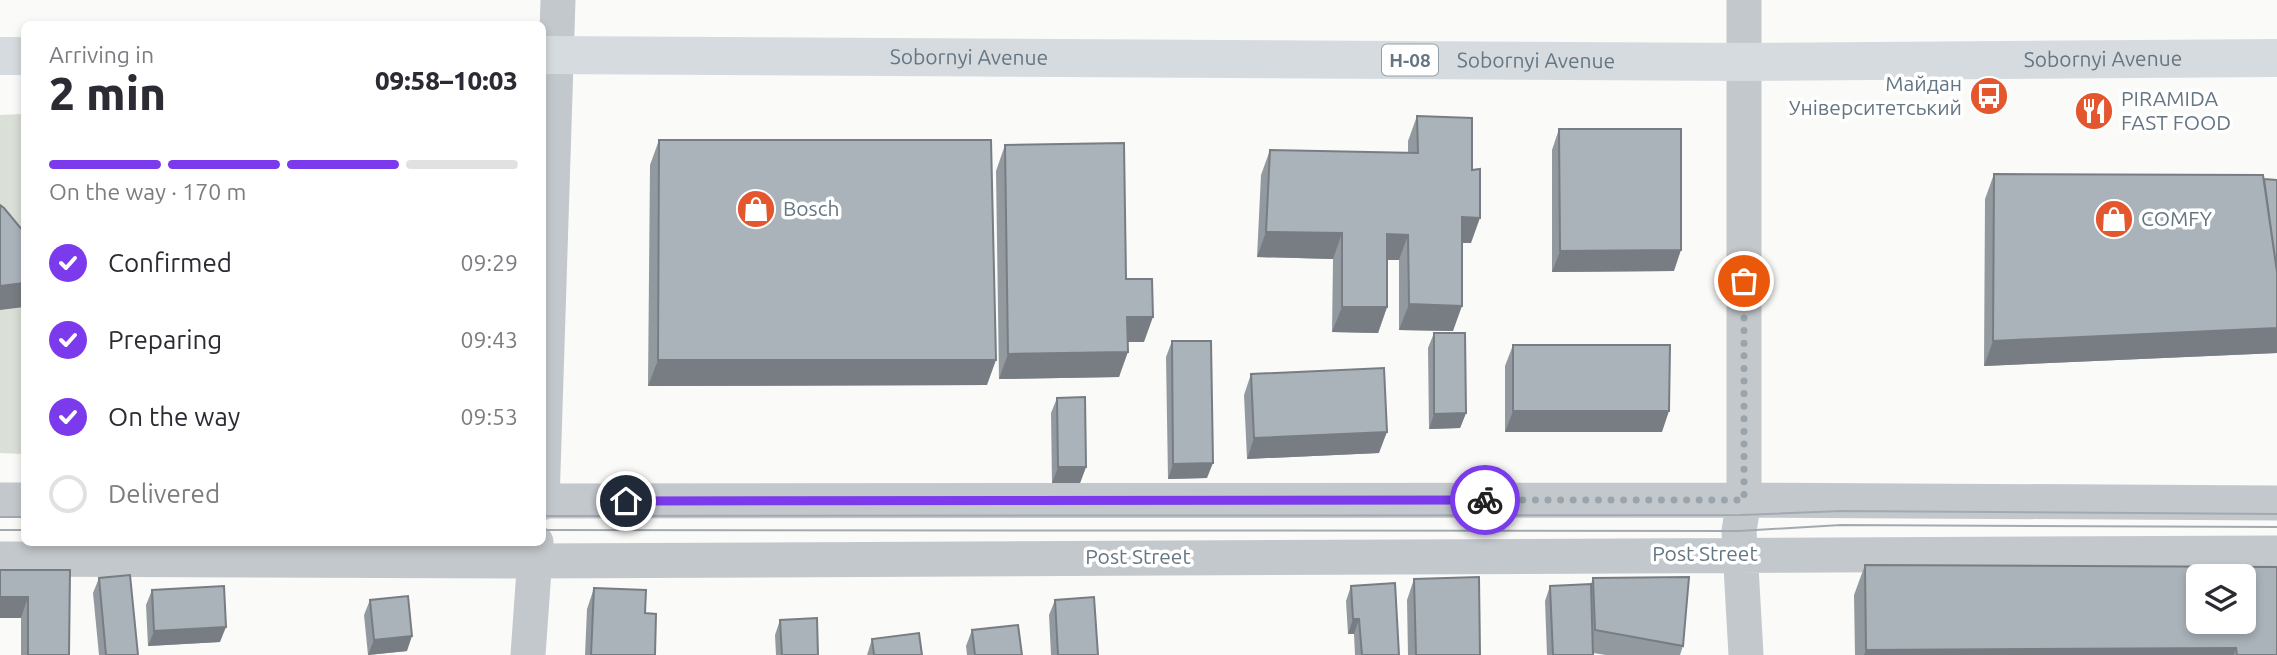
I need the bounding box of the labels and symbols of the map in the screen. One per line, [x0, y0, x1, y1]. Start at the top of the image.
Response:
street label: Sobornyi Avenue [890, 44, 1048, 69]
road number: Н-08 [1382, 44, 1438, 76]
street label: Sobornyi Avenue [2024, 46, 2182, 71]
street label: Sobornyi Avenue [1457, 47, 1615, 72]
place label: Майдан Університетський [1789, 71, 1962, 119]
bus stop icon: Майдан Університетський [1968, 75, 2010, 117]
place label: PIRAMIDA FAST FOOD [2121, 86, 2231, 134]
restaurant icon: PIRAMIDA FAST FOOD [2073, 90, 2115, 132]
shop icon: Bosch [735, 188, 777, 230]
place label: Bosch [783, 196, 840, 220]
shop icon: COMFY [2093, 198, 2135, 240]
place label: COMFY [2141, 206, 2212, 230]
pin [1714, 251, 1774, 311]
courier [1450, 465, 1520, 535]
pin [596, 471, 656, 531]
street label: Post Street [1652, 541, 1758, 565]
street label: Post Street [1085, 544, 1191, 568]

